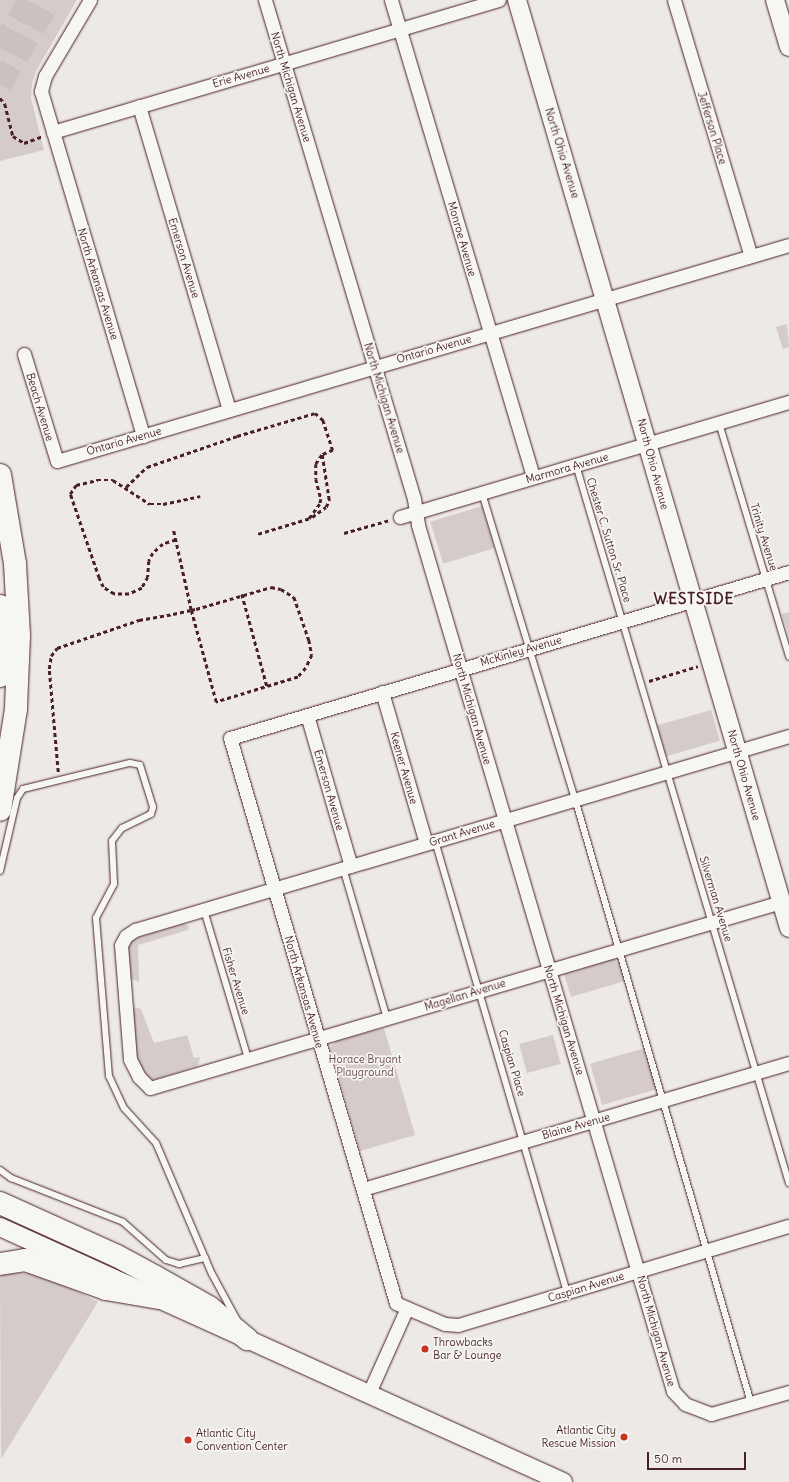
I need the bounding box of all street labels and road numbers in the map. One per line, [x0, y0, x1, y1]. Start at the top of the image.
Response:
street label: North Michigan Avenue [268, 30, 314, 144]
street label: Erie Avenue [211, 62, 271, 90]
street label: Jefferson Place [695, 90, 729, 166]
street label: North Ohio Avenue [542, 106, 582, 200]
street label: Monroe Avenue [445, 200, 479, 278]
street label: Emerson Avenue [165, 216, 203, 300]
street label: North Arkansas Avenue [75, 226, 121, 342]
street label: Ontario Avenue [395, 332, 473, 366]
street label: North Michigan Avenue [361, 341, 407, 455]
street label: Beach Avenue [23, 371, 57, 443]
street label: North Ohio Avenue [634, 417, 672, 511]
street label: Ontario Avenue [85, 424, 163, 458]
street label: Marmora Avenue [524, 450, 610, 486]
street label: Chester C. Sutton Sr. Place [584, 476, 634, 604]
street label: Trinity Avenue [747, 501, 781, 573]
street label: McKinley Avenue [479, 633, 563, 669]
street label: North Michigan Avenue [450, 652, 494, 766]
street label: North Ohio Avenue [725, 728, 763, 822]
street label: Keener Avenue [387, 730, 421, 806]
street label: Emerson Avenue [311, 748, 347, 832]
street label: Grant Avenue [428, 817, 496, 849]
street label: Silverman Avenue [697, 855, 735, 943]
street label: North Arkansas Avenue [282, 934, 326, 1050]
street label: Fisher Avenue [219, 946, 253, 1016]
street label: North Michigan Avenue [541, 963, 587, 1077]
street label: Magellan Avenue [423, 976, 507, 1014]
street label: Caspian Place [496, 1028, 528, 1098]
street label: Blaine Avenue [540, 1110, 612, 1142]
street label: Caspian Avenue [546, 1269, 626, 1305]
street label: North Michigan Avenue [634, 1274, 678, 1388]

